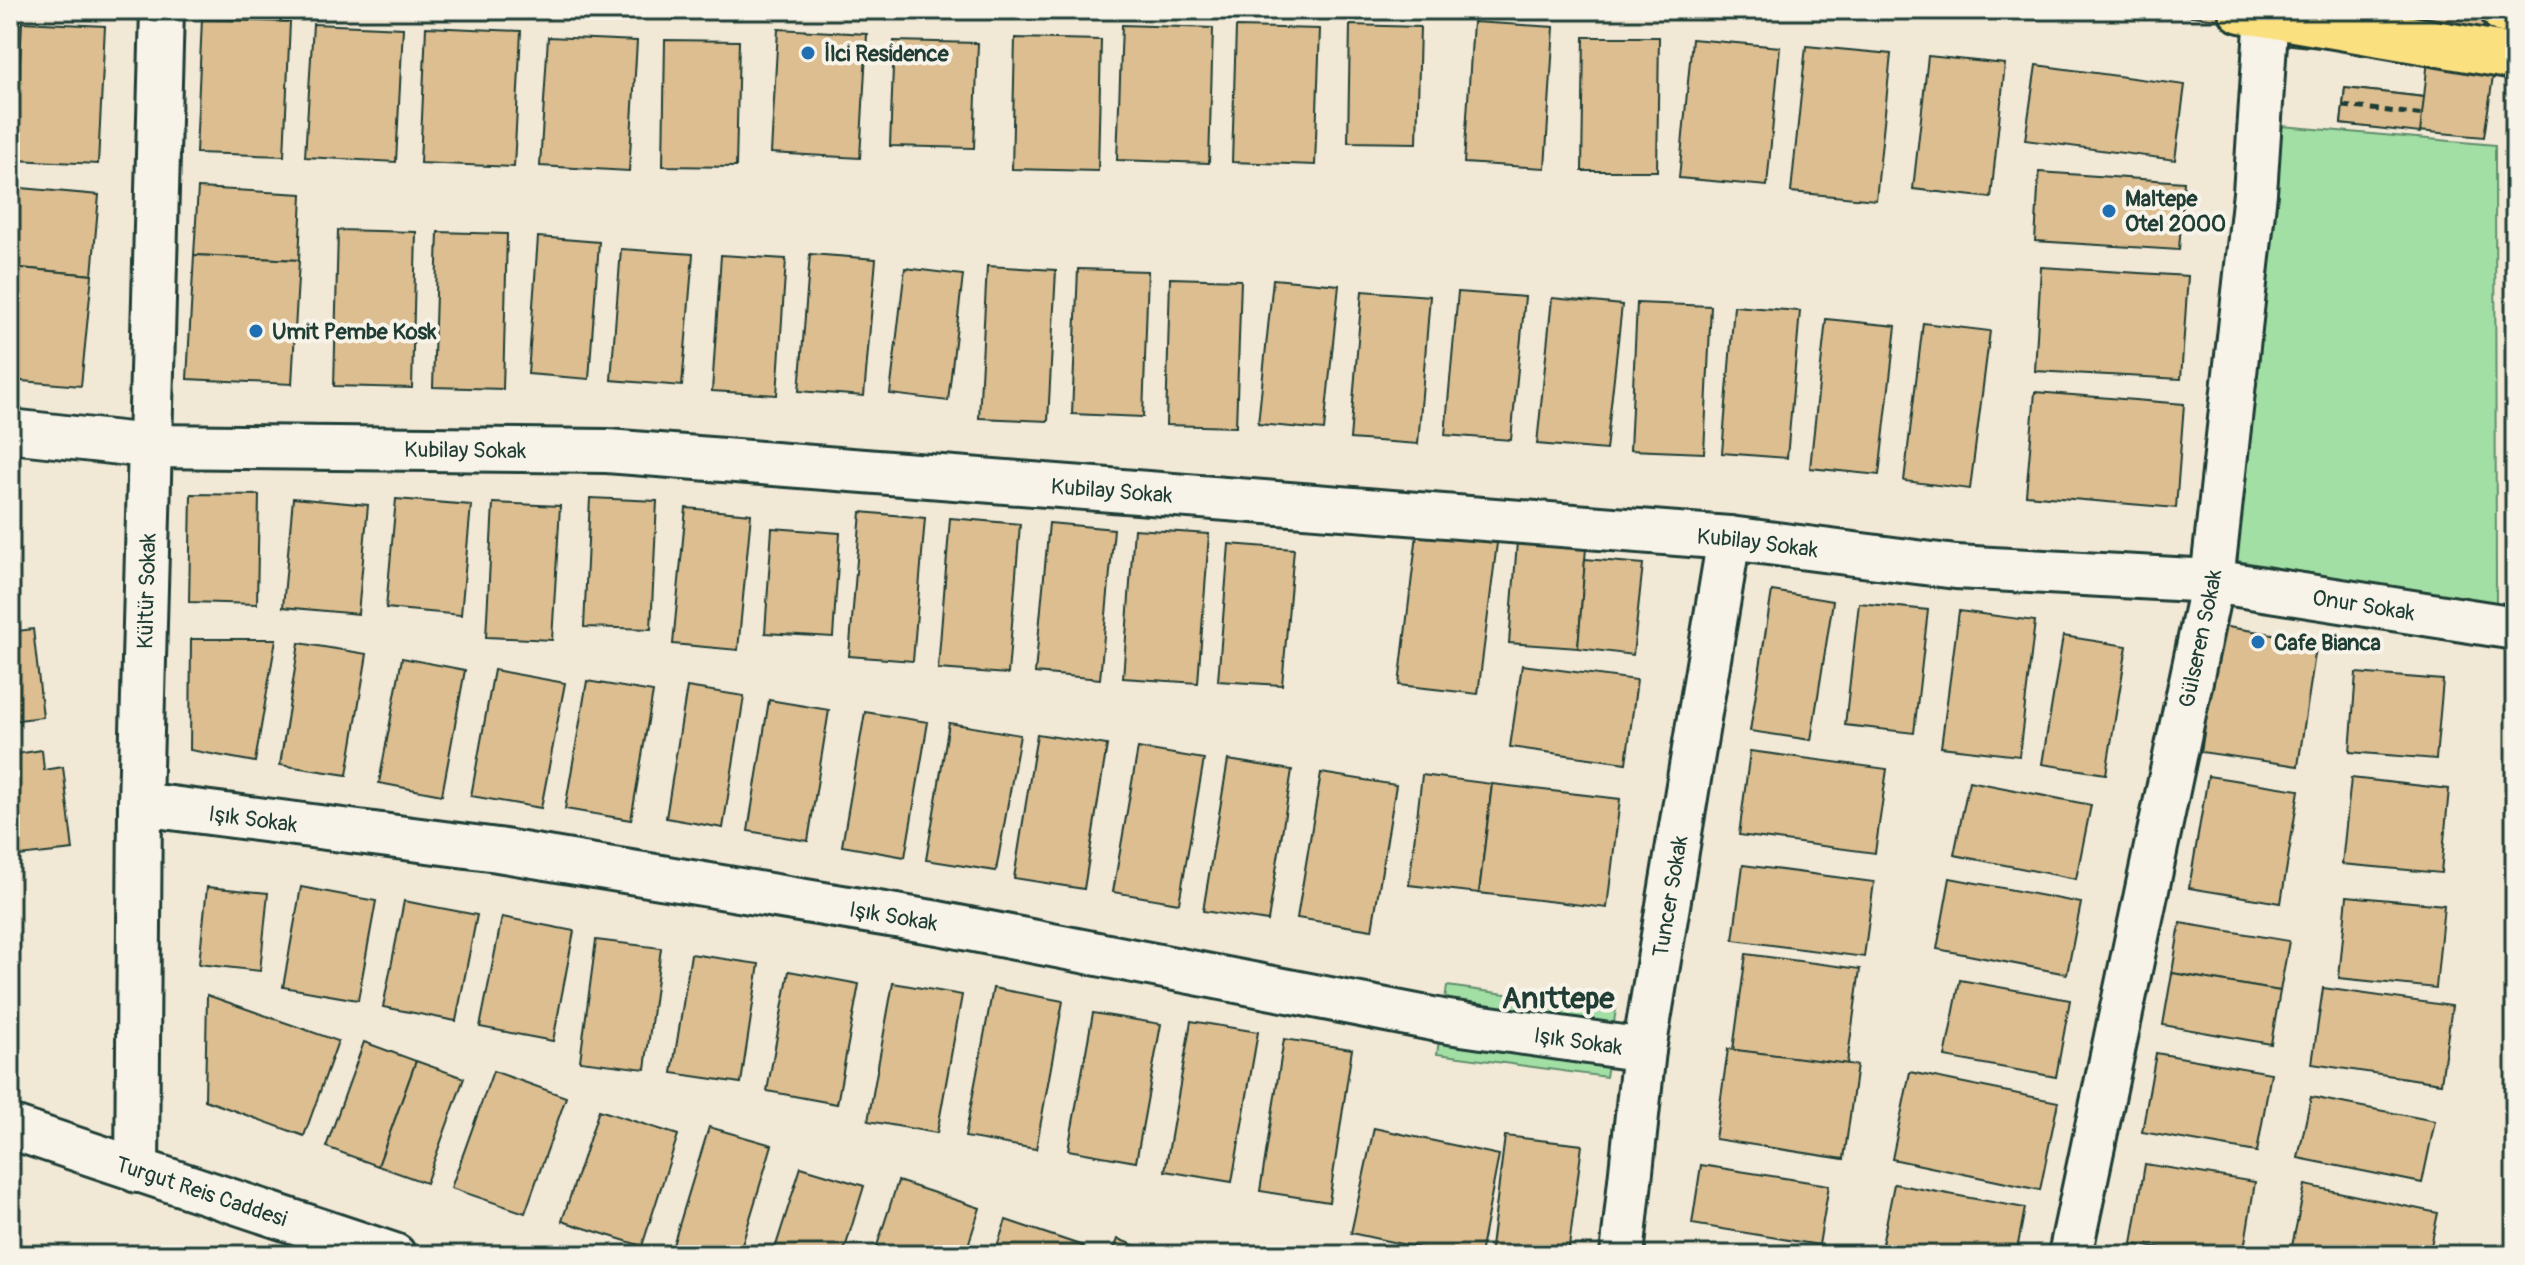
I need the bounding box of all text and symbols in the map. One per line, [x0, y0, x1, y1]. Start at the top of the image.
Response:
place label: İlci Residence [824, 40, 950, 68]
marker: İlci Residence [799, 44, 817, 62]
place label: Maltepe Otel 2000 [2125, 185, 2226, 238]
marker: Maltepe Otel 2000 [2100, 202, 2118, 220]
place label: Umit Pembe Kosk [272, 318, 437, 346]
marker: Umit Pembe Kosk [247, 322, 265, 340]
street label: Kubilay Sokak [404, 436, 526, 465]
street label: Kubilay Sokak [1050, 472, 1173, 510]
street label: Kubilay Sokak [1696, 523, 1820, 564]
street label: Kültür Sokak [131, 533, 163, 650]
street label: Gülseren Sokak [2173, 568, 2228, 710]
street label: Onur Sokak [2310, 584, 2417, 627]
place label: Cafe Bianca [2274, 629, 2381, 657]
marker: Cafe Bianca [2249, 633, 2267, 651]
street label: Işık Sokak [207, 800, 299, 839]
street label: Tuncer Sokak [1647, 833, 1694, 959]
street label: Işık Sokak [847, 896, 940, 938]
district label: Anıttepe [1502, 980, 1615, 1017]
street label: Işık Sokak [1532, 1021, 1624, 1062]
street label: Turgut Reis Caddesi [112, 1150, 291, 1233]

